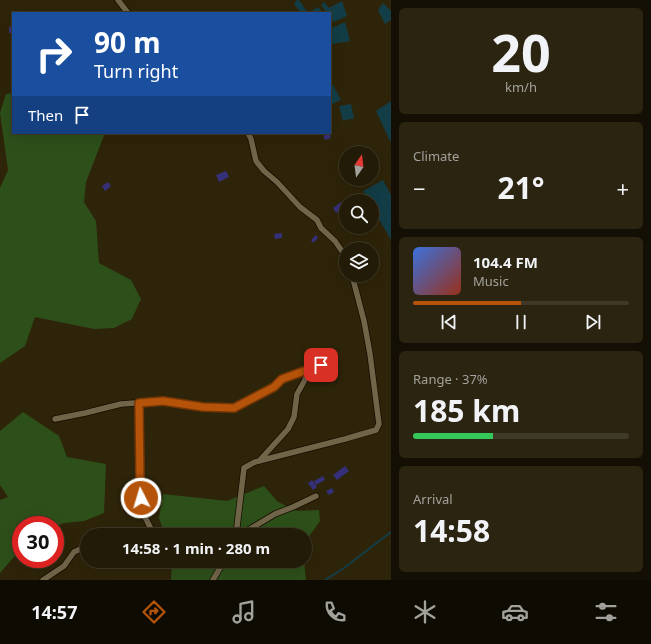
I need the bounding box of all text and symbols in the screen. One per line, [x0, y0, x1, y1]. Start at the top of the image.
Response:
text: 20 [491, 16, 551, 87]
text: 90 m [94, 23, 161, 61]
icon: right [28, 28, 80, 80]
text: Turn right [94, 59, 178, 83]
text: km/h [505, 78, 537, 96]
icon: arrive [71, 104, 93, 126]
text: Then [28, 105, 63, 125]
north arrow [339, 146, 379, 186]
map controls [339, 146, 379, 282]
text: Climate [413, 147, 459, 165]
text: 21° [497, 167, 545, 208]
text: − [413, 173, 426, 203]
text: + [616, 173, 629, 203]
button: search [339, 194, 379, 234]
button: layers [339, 242, 379, 282]
text: 104.4 FM [473, 252, 538, 272]
text: Music [473, 272, 509, 290]
icon: previous [438, 311, 460, 333]
icon: pause [510, 311, 532, 333]
icon: next [582, 311, 604, 333]
pin [304, 348, 338, 382]
icon: arrive [310, 354, 332, 376]
text: Range · 37% [413, 370, 488, 388]
text: 185 km [413, 390, 520, 431]
position arrow [120, 477, 162, 519]
text: Arrival [413, 490, 453, 508]
text: 14:58 [413, 510, 490, 551]
speed limit sign: 30 [12, 516, 64, 568]
text: 14:58 · 1 min · 280 m [122, 538, 270, 558]
icon: directions [140, 598, 168, 626]
icon: music [230, 598, 258, 626]
icon: phone [321, 598, 349, 626]
icon: climate [411, 598, 439, 626]
icon: car [501, 598, 529, 626]
icon: filters [592, 598, 620, 626]
text: 14:57 [31, 600, 77, 624]

